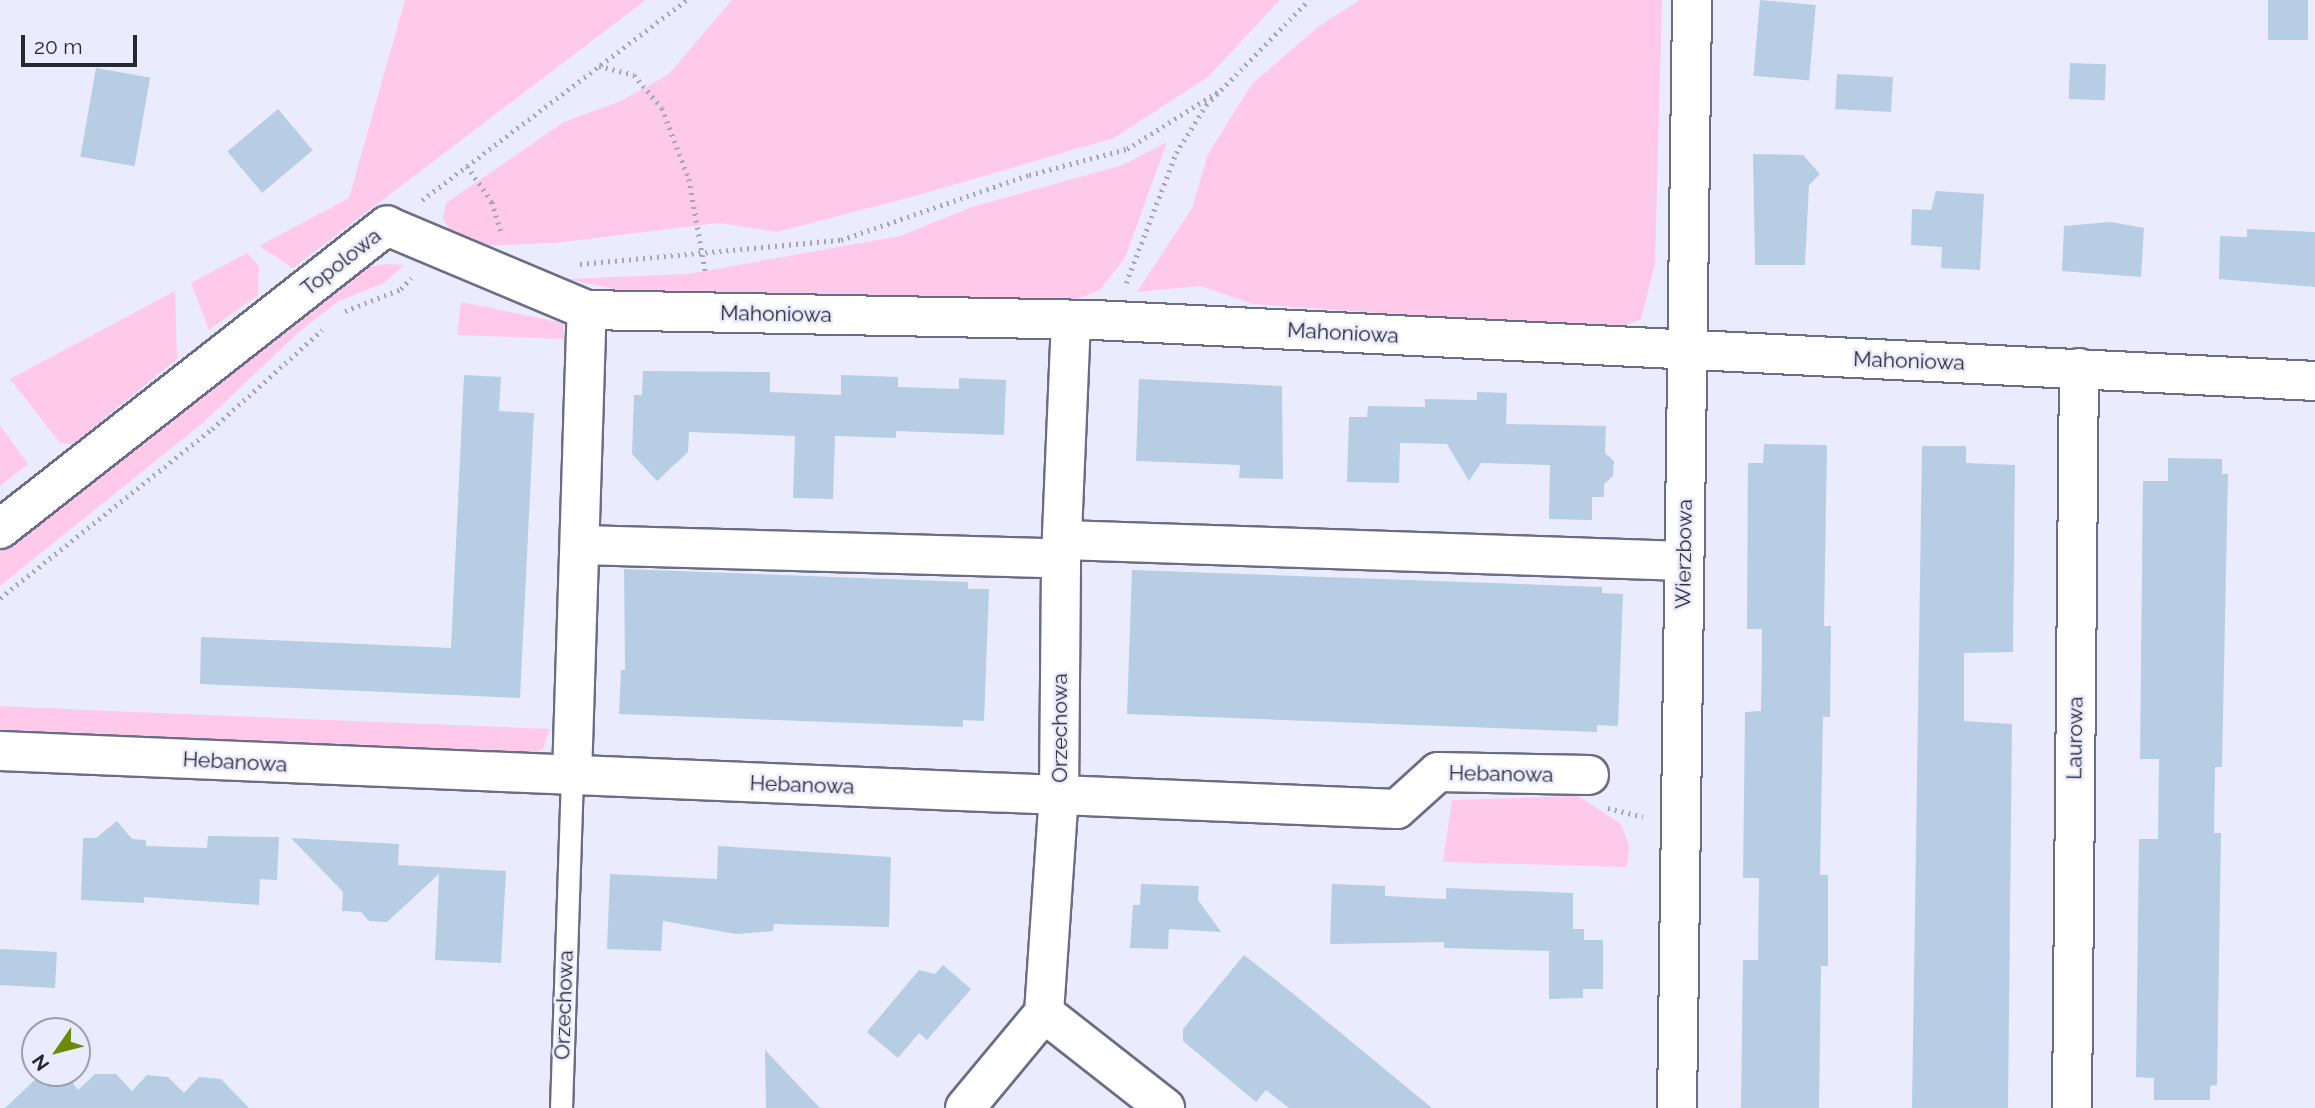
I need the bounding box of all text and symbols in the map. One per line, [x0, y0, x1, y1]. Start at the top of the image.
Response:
scale bar [24, 21, 140, 65]
text: 20 m [34, 34, 82, 59]
street label: Topolowa [296, 223, 386, 301]
street label: Mahoniowa [720, 300, 832, 328]
street label: Mahoniowa [1287, 317, 1399, 349]
street label: Mahoniowa [1853, 346, 1965, 376]
street label: Wierzbowa [1670, 499, 1698, 609]
street label: Orzechowa [1047, 673, 1073, 783]
street label: Laurowa [2062, 696, 2088, 780]
street label: Hebanowa [182, 747, 288, 777]
street label: Hebanowa [1448, 760, 1554, 788]
street label: Hebanowa [749, 771, 855, 799]
street label: Orzechowa [549, 950, 579, 1060]
north arrow [21, 1017, 91, 1087]
text: N [27, 1051, 54, 1075]

